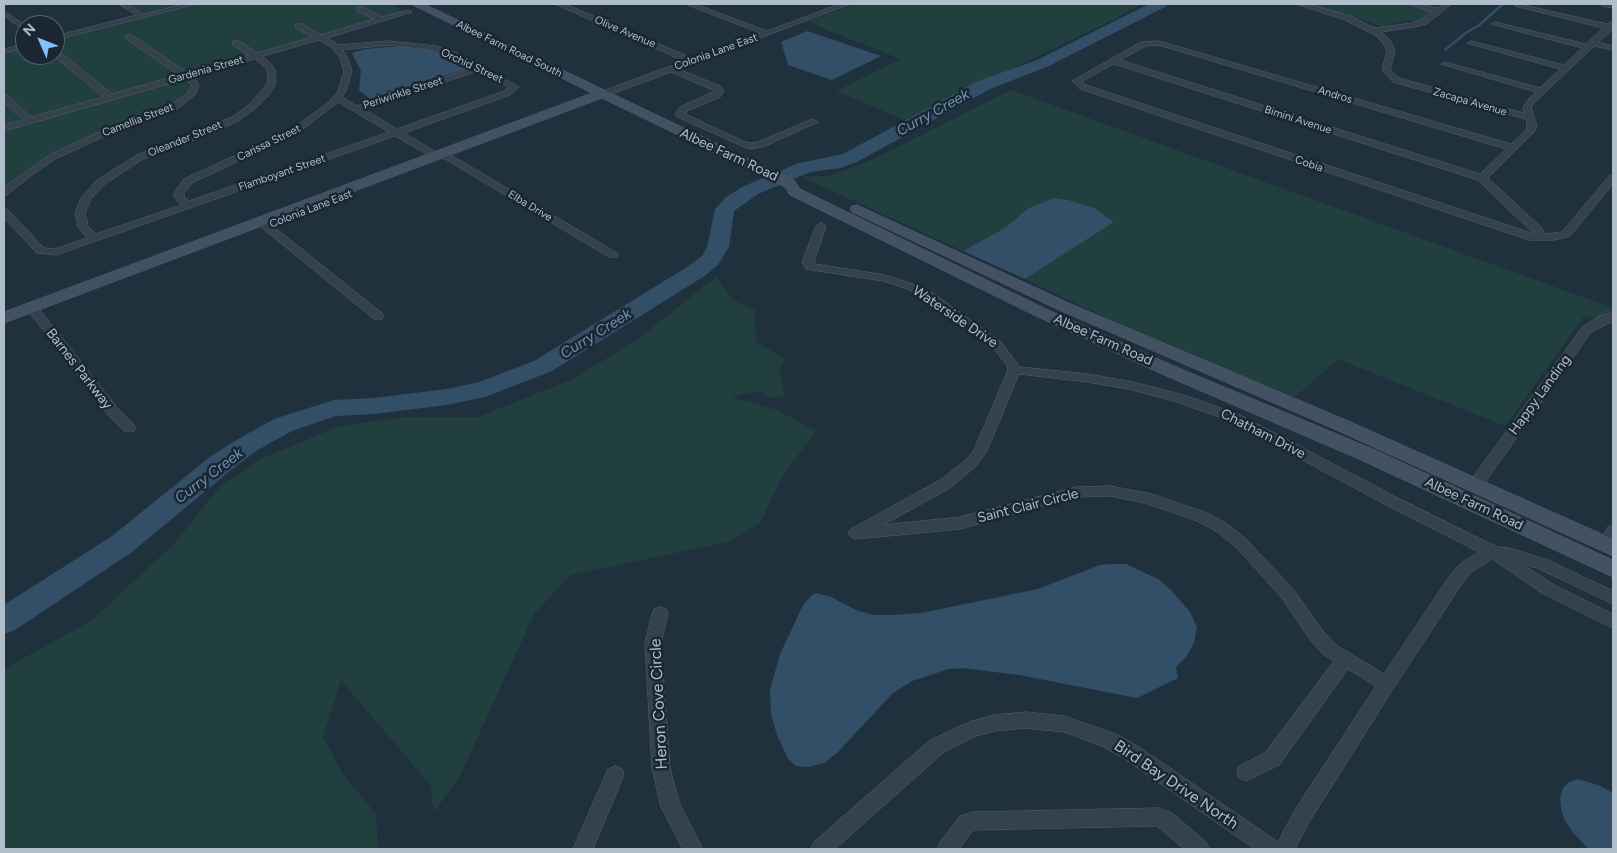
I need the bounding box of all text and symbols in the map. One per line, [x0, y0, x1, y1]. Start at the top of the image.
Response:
street label: Olive Avenue [592, 13, 658, 51]
north arrow [15, 15, 65, 65]
street label: Albee Farm Road South [454, 18, 564, 80]
text: N [20, 20, 39, 40]
street label: Colonia Lane East [673, 31, 759, 73]
street label: Orchid Street [439, 46, 505, 86]
street label: Gardenia Street [167, 53, 245, 87]
street label: Periwinkle Street [361, 74, 445, 112]
street label: Andros [1316, 84, 1354, 106]
street label: Zacapa Avenue [1432, 85, 1508, 119]
water label: Curry Creek [893, 86, 973, 140]
street label: Camellia Street [100, 100, 176, 140]
street label: Bimini Avenue [1263, 103, 1333, 137]
street label: Oleander Street [146, 118, 224, 160]
street label: Carissa Street [235, 122, 303, 164]
street label: Albee Farm Road [677, 125, 781, 185]
street label: Flamboyant Street [237, 152, 327, 194]
street label: Cobia [1293, 153, 1325, 175]
street label: Colonia Lane East [268, 187, 354, 231]
street label: Elba Drive [506, 188, 554, 224]
street label: Waterside Drive [909, 282, 1001, 352]
water label: Curry Creek [557, 305, 635, 363]
street label: Albee Farm Road [1051, 311, 1155, 369]
street label: Barnes Parkway [42, 325, 116, 413]
street label: Happy Landing [1505, 352, 1575, 438]
street label: Chatham Drive [1218, 405, 1308, 463]
water label: Curry Creek [171, 445, 247, 507]
street label: Albee Farm Road [1422, 474, 1526, 534]
street label: Saint Clair Circle [976, 485, 1080, 527]
street label: Heron Cove Circle [646, 638, 672, 770]
street label: Bird Bay Drive North [1110, 736, 1242, 834]

